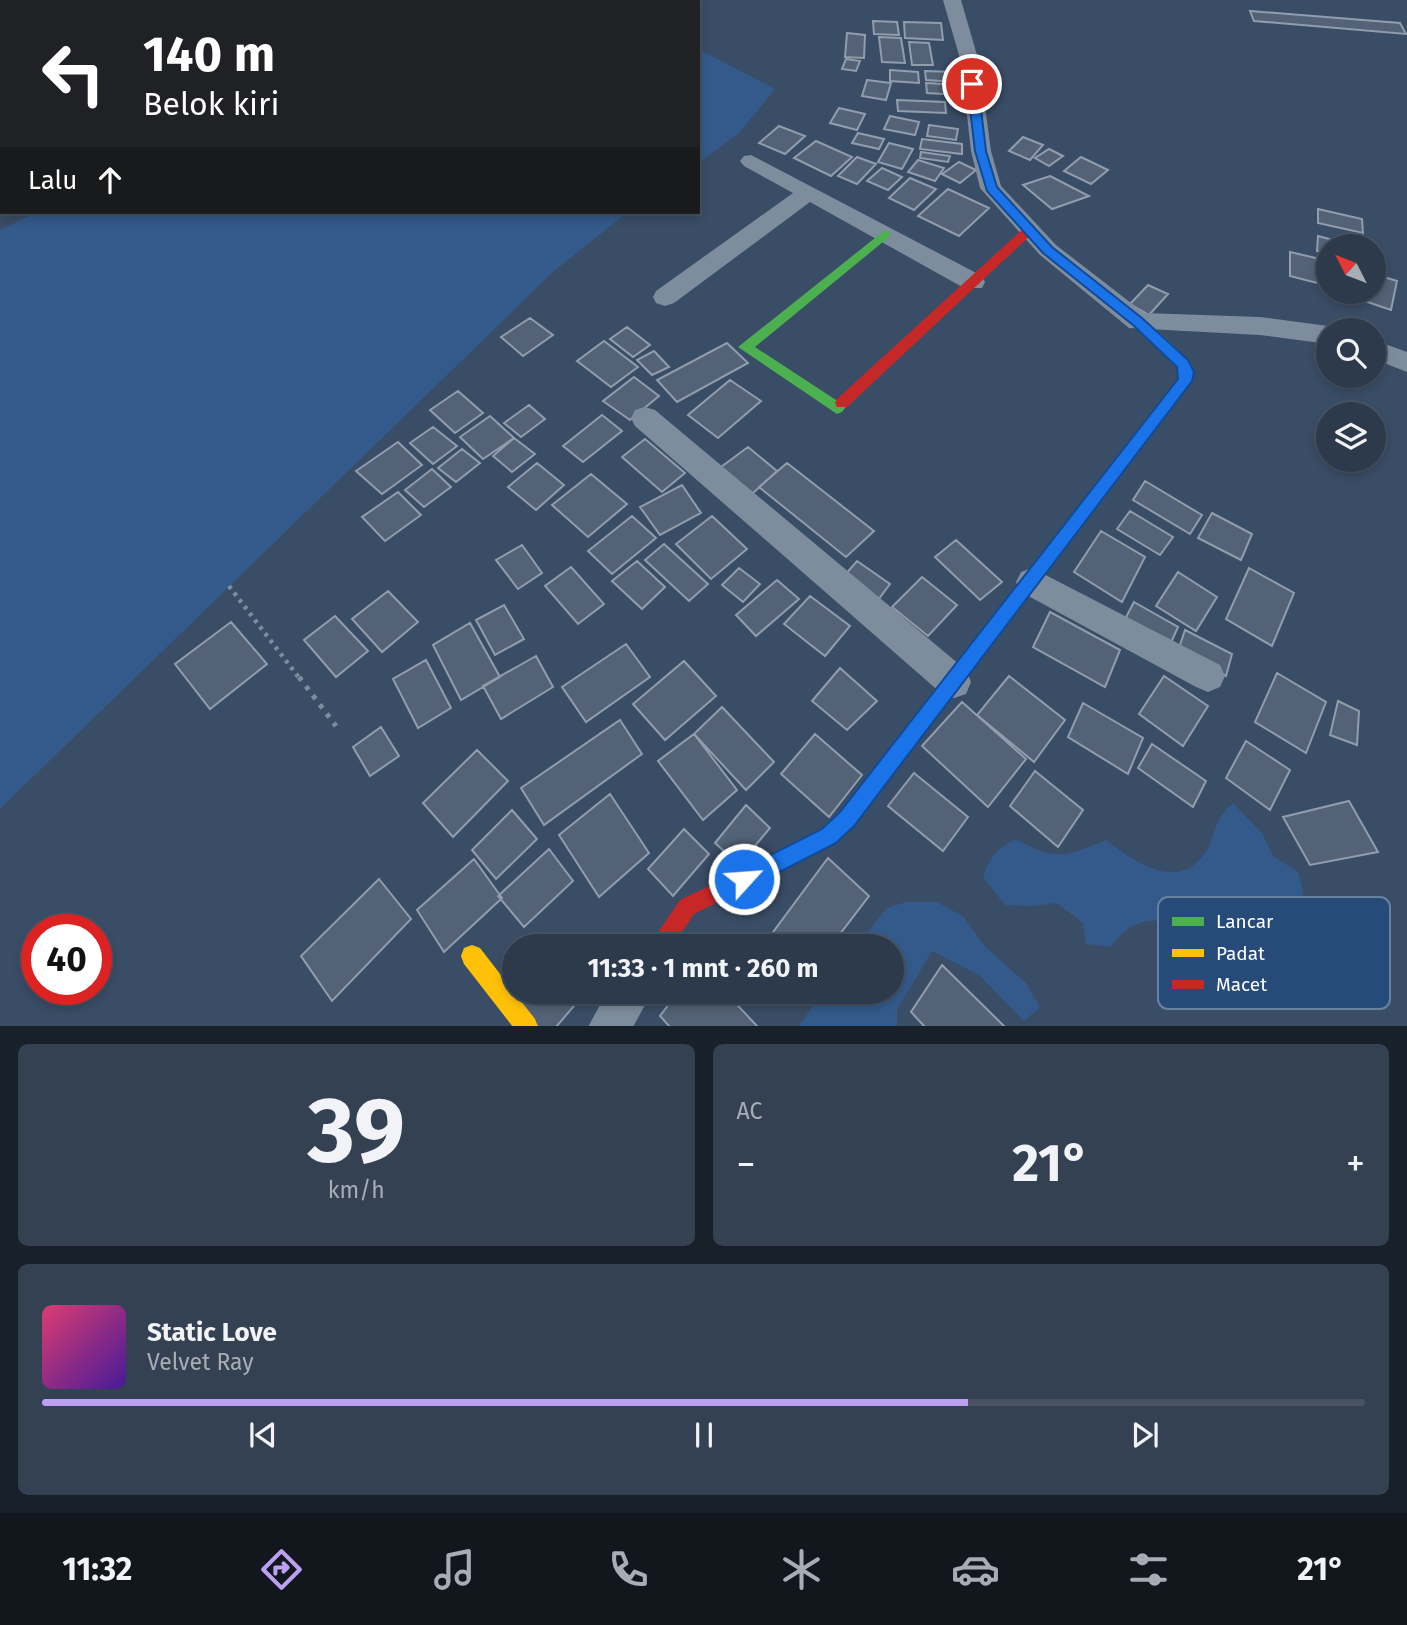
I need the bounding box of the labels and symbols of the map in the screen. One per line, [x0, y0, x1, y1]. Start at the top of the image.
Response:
pin [942, 54, 1002, 114]
north arrow [1316, 234, 1386, 304]
position arrow [707, 842, 781, 916]
legend [1158, 897, 1390, 1009]
text: Lancar [1216, 910, 1274, 933]
speed limit sign: 40 [21, 914, 112, 1005]
text: Padat [1216, 942, 1265, 965]
text: Macet [1216, 973, 1267, 996]

